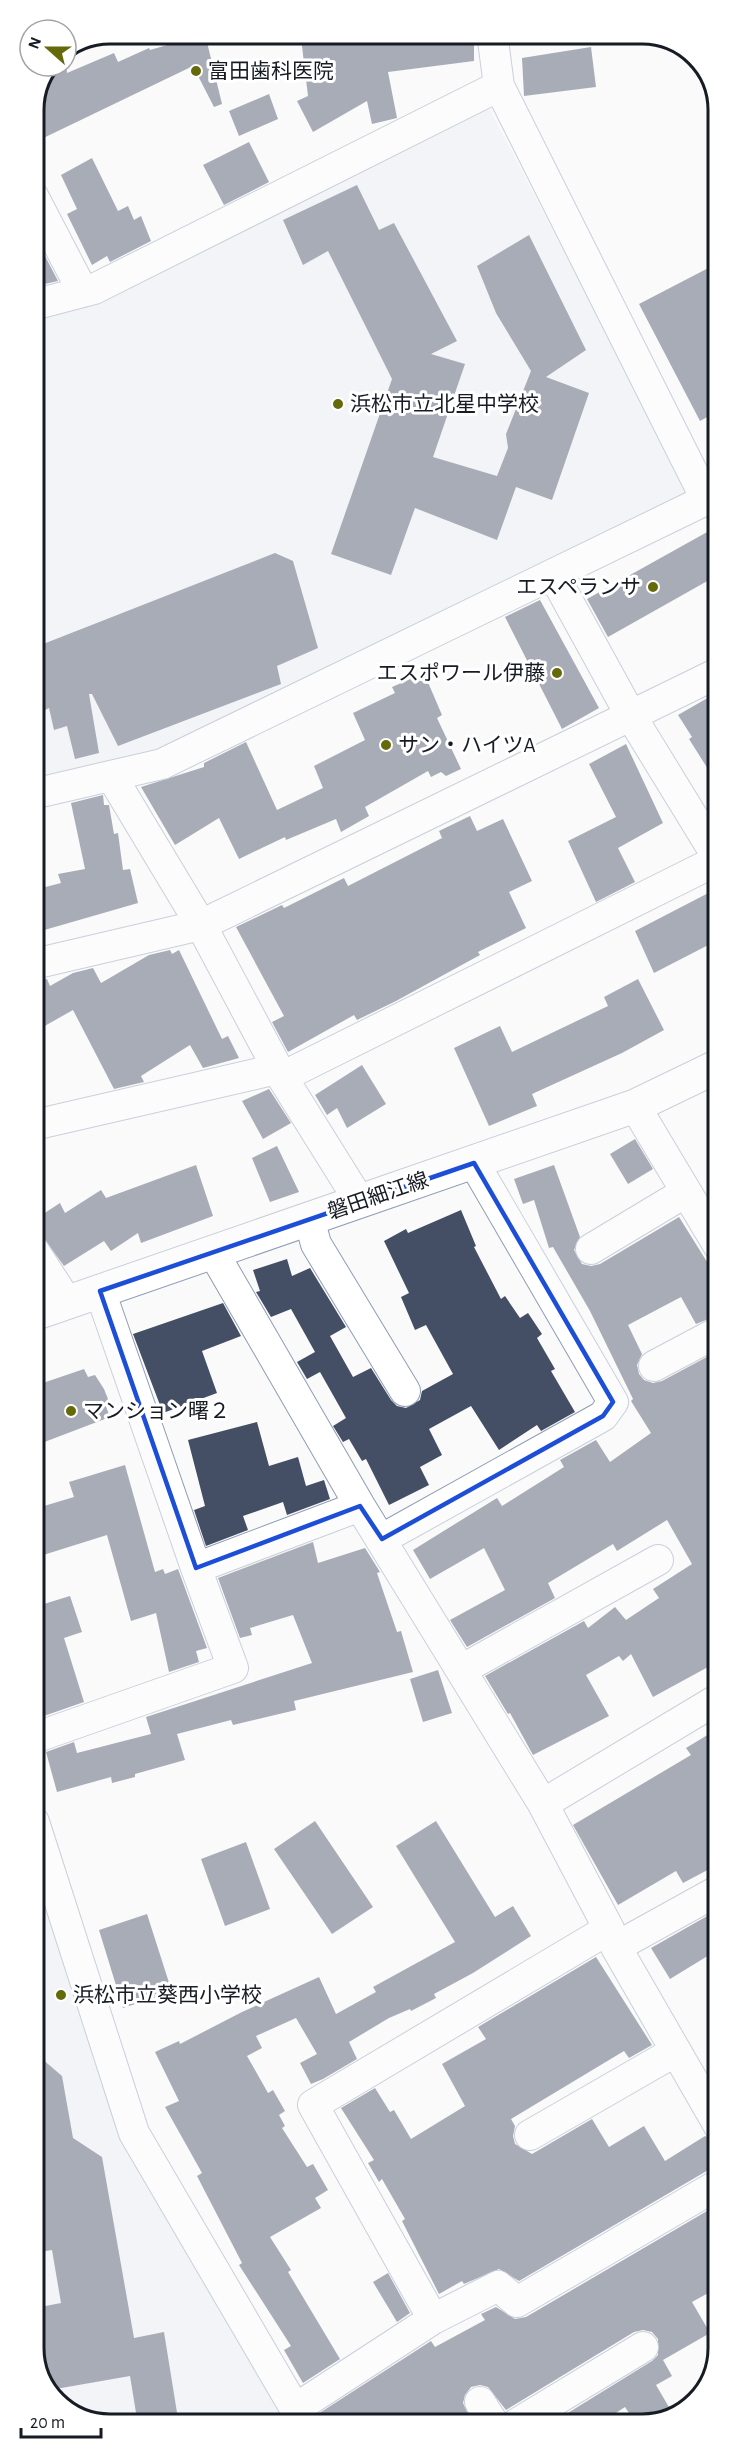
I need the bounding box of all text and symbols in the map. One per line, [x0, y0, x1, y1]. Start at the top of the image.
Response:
north arrow [18, 18, 78, 78]
text: N [25, 35, 44, 51]
place label: 富田歯科医院 [208, 60, 334, 82]
marker: 富田歯科医院 [189, 64, 203, 78]
place label: 浜松市立北星中学校 [350, 393, 539, 415]
marker: 浜松市立北星中学校 [331, 397, 345, 411]
place label: エスペランサ [516, 577, 641, 598]
marker: エスペランサ [646, 580, 660, 594]
place label: エスポワール伊藤 [377, 662, 545, 684]
marker: エスポワール伊藤 [550, 666, 564, 680]
place label: サン・ハイツA [398, 735, 536, 756]
marker: サン・ハイツA [379, 738, 393, 752]
street label: 磐田細江線 [325, 1168, 431, 1223]
place label: マンション曙２ [83, 1401, 230, 1422]
marker: マンション曙２ [64, 1404, 78, 1418]
place label: 浜松市立葵西小学校 [73, 1984, 262, 2006]
marker: 浜松市立葵西小学校 [54, 1988, 68, 2002]
scale bar [21, 2401, 100, 2439]
text: 20 m [30, 2414, 65, 2432]

